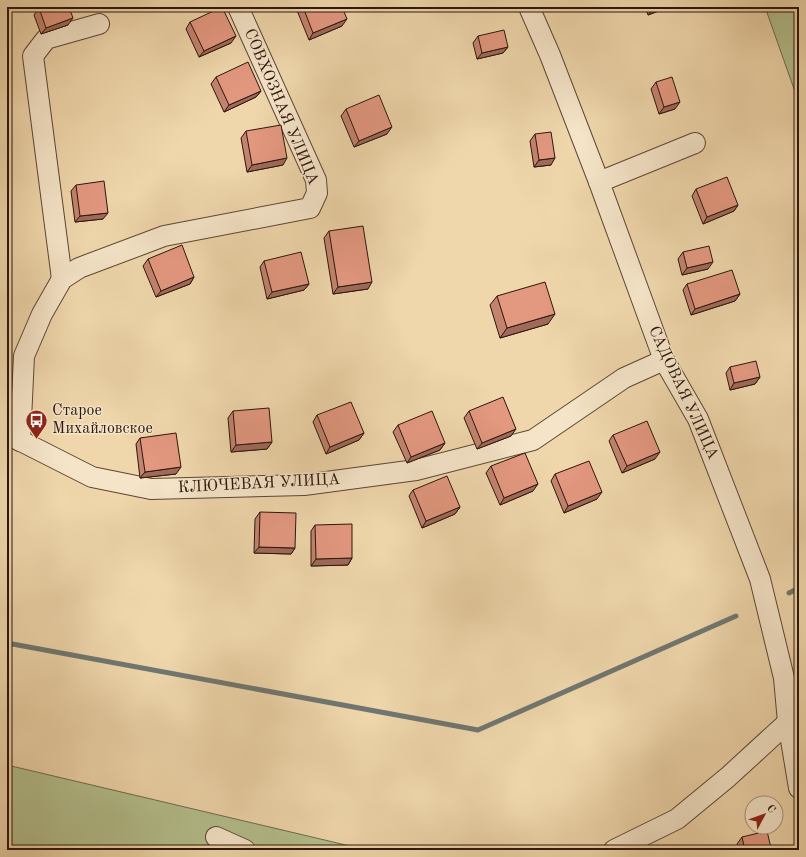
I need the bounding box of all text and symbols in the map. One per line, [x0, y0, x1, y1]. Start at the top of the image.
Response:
street label: СОВХОЗНАЯ УЛИЦА [241, 27, 321, 187]
street label: САДОВАЯ УЛИЦА [645, 324, 721, 462]
place label: Старое Михайловское [52, 403, 153, 437]
bus stop icon: Старое Михайловское [24, 407, 50, 440]
street label: КЛЮЧЕВАЯ УЛИЦА [177, 472, 341, 496]
north arrow [744, 795, 784, 835]
text: С [764, 803, 777, 816]

